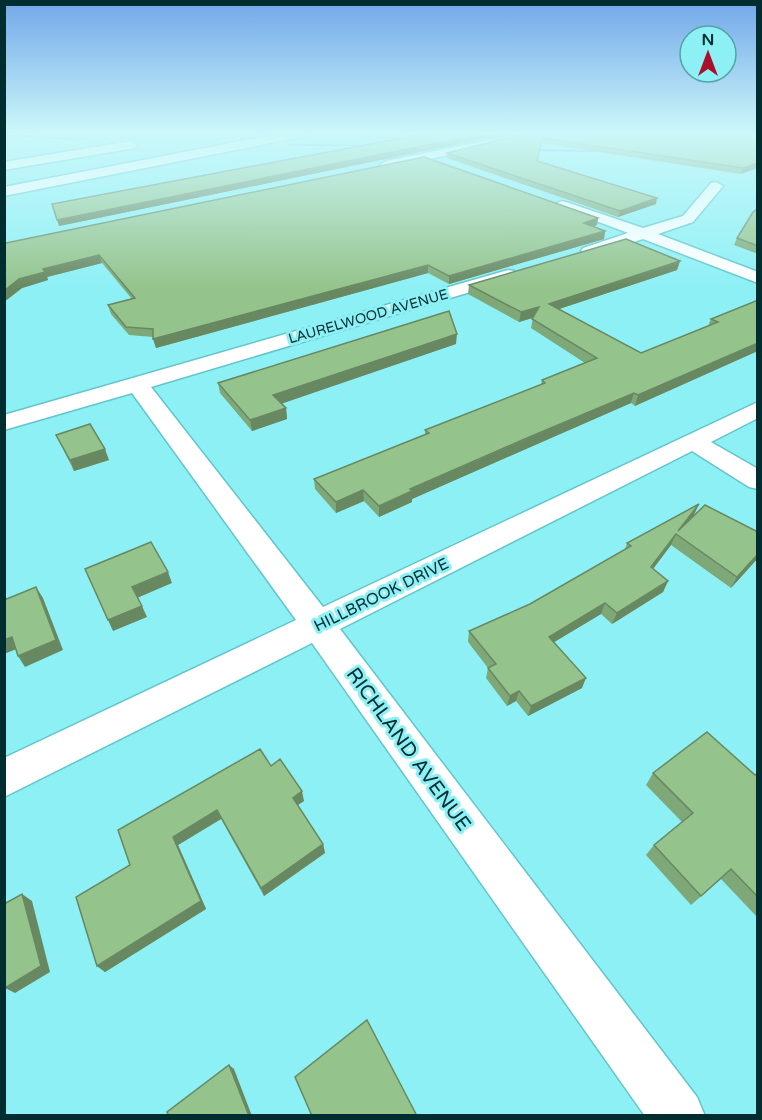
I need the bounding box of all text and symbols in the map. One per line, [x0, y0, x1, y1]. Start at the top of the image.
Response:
north arrow [678, 24, 738, 84]
text: N [702, 30, 714, 50]
street label: LAURELWOOD AVENUE [286, 286, 450, 347]
street label: HILLBROOK DRIVE [311, 554, 452, 636]
street label: RICHLAND AVENUE [341, 663, 475, 836]

